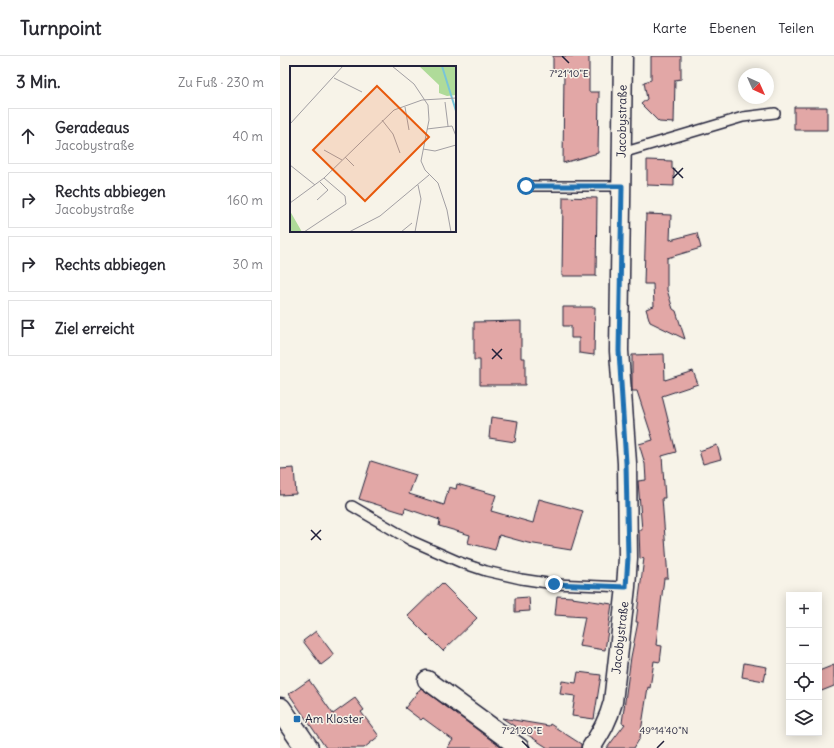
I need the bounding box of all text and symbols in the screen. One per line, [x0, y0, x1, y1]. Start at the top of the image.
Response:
text: Turnpoint [20, 16, 101, 40]
text: Karte [653, 19, 687, 37]
text: Ebenen [709, 19, 756, 37]
text: Teilen [778, 19, 814, 37]
inset map [290, 66, 456, 232]
text: 7°21'10"E [549, 67, 589, 80]
north arrow [738, 68, 774, 104]
text: 3 Min. [16, 71, 61, 93]
text: Zu Fuß · 230 m [178, 74, 264, 91]
street label: Jacobystraße [614, 85, 630, 158]
text: Geradeaus [55, 118, 129, 137]
icon: ahead [17, 125, 39, 147]
text: 40 m [232, 128, 263, 145]
text: Jacobystraße [55, 137, 134, 154]
route start [517, 177, 535, 195]
text: Rechts abbiegen [55, 182, 166, 201]
icon: right [17, 189, 39, 211]
text: 160 m [227, 192, 263, 209]
text: Jacobystraße [55, 201, 134, 218]
icon: right [17, 253, 39, 275]
text: Rechts abbiegen [55, 255, 166, 274]
text: 30 m [233, 256, 263, 273]
icon: arrive [17, 317, 39, 339]
text: Ziel erreicht [55, 319, 134, 338]
route end [545, 575, 563, 593]
map controls [786, 592, 822, 736]
button: + [786, 592, 822, 628]
street label: Jacobystraße [608, 600, 631, 675]
button: − [786, 628, 822, 664]
button: locate [786, 664, 822, 700]
button: layers [786, 700, 822, 736]
place label: Am Kloster [305, 711, 364, 726]
marker: Am Kloster [292, 714, 302, 724]
text: 7°21'20"E [502, 724, 543, 737]
text: 49°14'40"N [640, 724, 688, 737]

